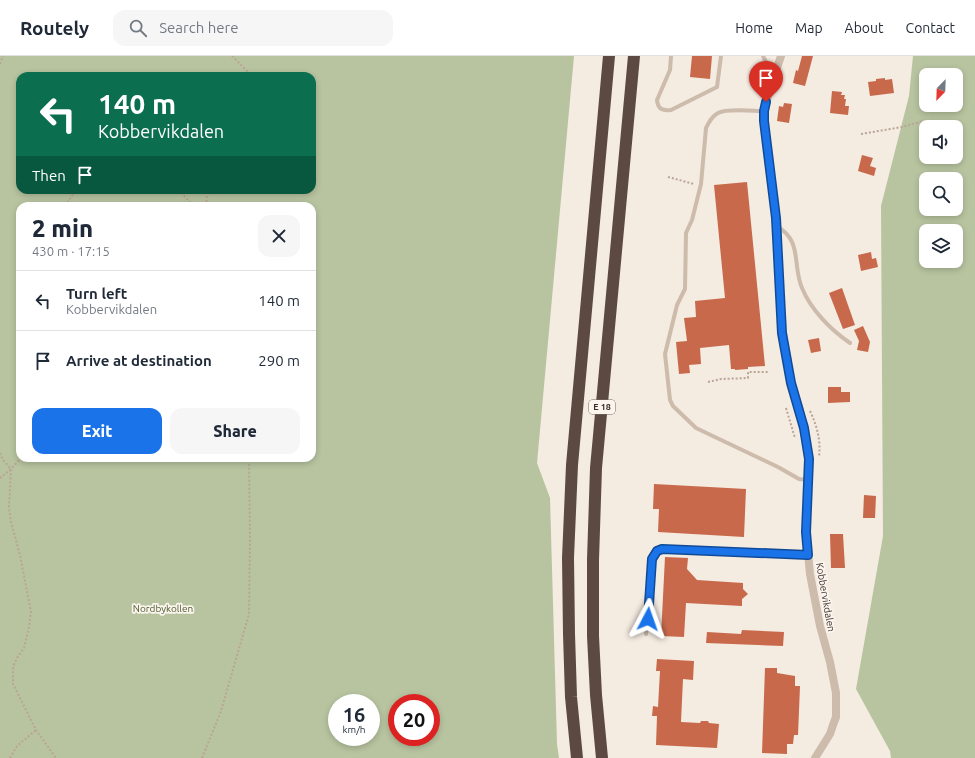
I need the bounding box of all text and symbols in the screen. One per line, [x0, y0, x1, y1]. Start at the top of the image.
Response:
search box [113, 10, 393, 46]
text: Routely [20, 17, 89, 39]
icon: search [127, 17, 149, 39]
text: Search here [159, 19, 238, 36]
text: Home [735, 20, 773, 36]
text: Map [795, 20, 823, 36]
text: About [845, 20, 884, 36]
text: Contact [906, 20, 955, 36]
pin [749, 61, 783, 102]
icon: arrive [755, 67, 777, 89]
north arrow [919, 68, 963, 112]
map controls [919, 68, 963, 268]
icon: left [32, 88, 84, 140]
text: 140 m [98, 88, 176, 119]
button: sound [919, 120, 963, 164]
text: Kobbervikdalen [98, 121, 224, 141]
icon: arrive [74, 164, 96, 186]
text: Then [32, 167, 66, 184]
button: search [919, 172, 963, 216]
text: 2 min [32, 215, 93, 242]
button: close [258, 215, 300, 257]
button: layers [919, 224, 963, 268]
text: 430 m · 17:15 [32, 244, 110, 258]
text: Turn left [66, 285, 127, 302]
icon: left [32, 290, 54, 312]
text: 140 m [258, 292, 300, 309]
text: Kobbervikdalen [66, 302, 157, 316]
icon: arrive [32, 350, 54, 372]
text: Arrive at destination [66, 352, 212, 369]
text: 290 m [258, 352, 300, 369]
road number: E 18 [589, 400, 615, 414]
button: Exit [32, 408, 162, 454]
button: Share [170, 408, 300, 454]
street label: Kobbervikdalen [814, 562, 837, 633]
position arrow [627, 598, 669, 640]
park label: Nordbykollen [133, 603, 193, 614]
speed limit sign: 20 [388, 694, 440, 746]
text: 16 [343, 703, 365, 726]
text: km/h [342, 724, 366, 735]

